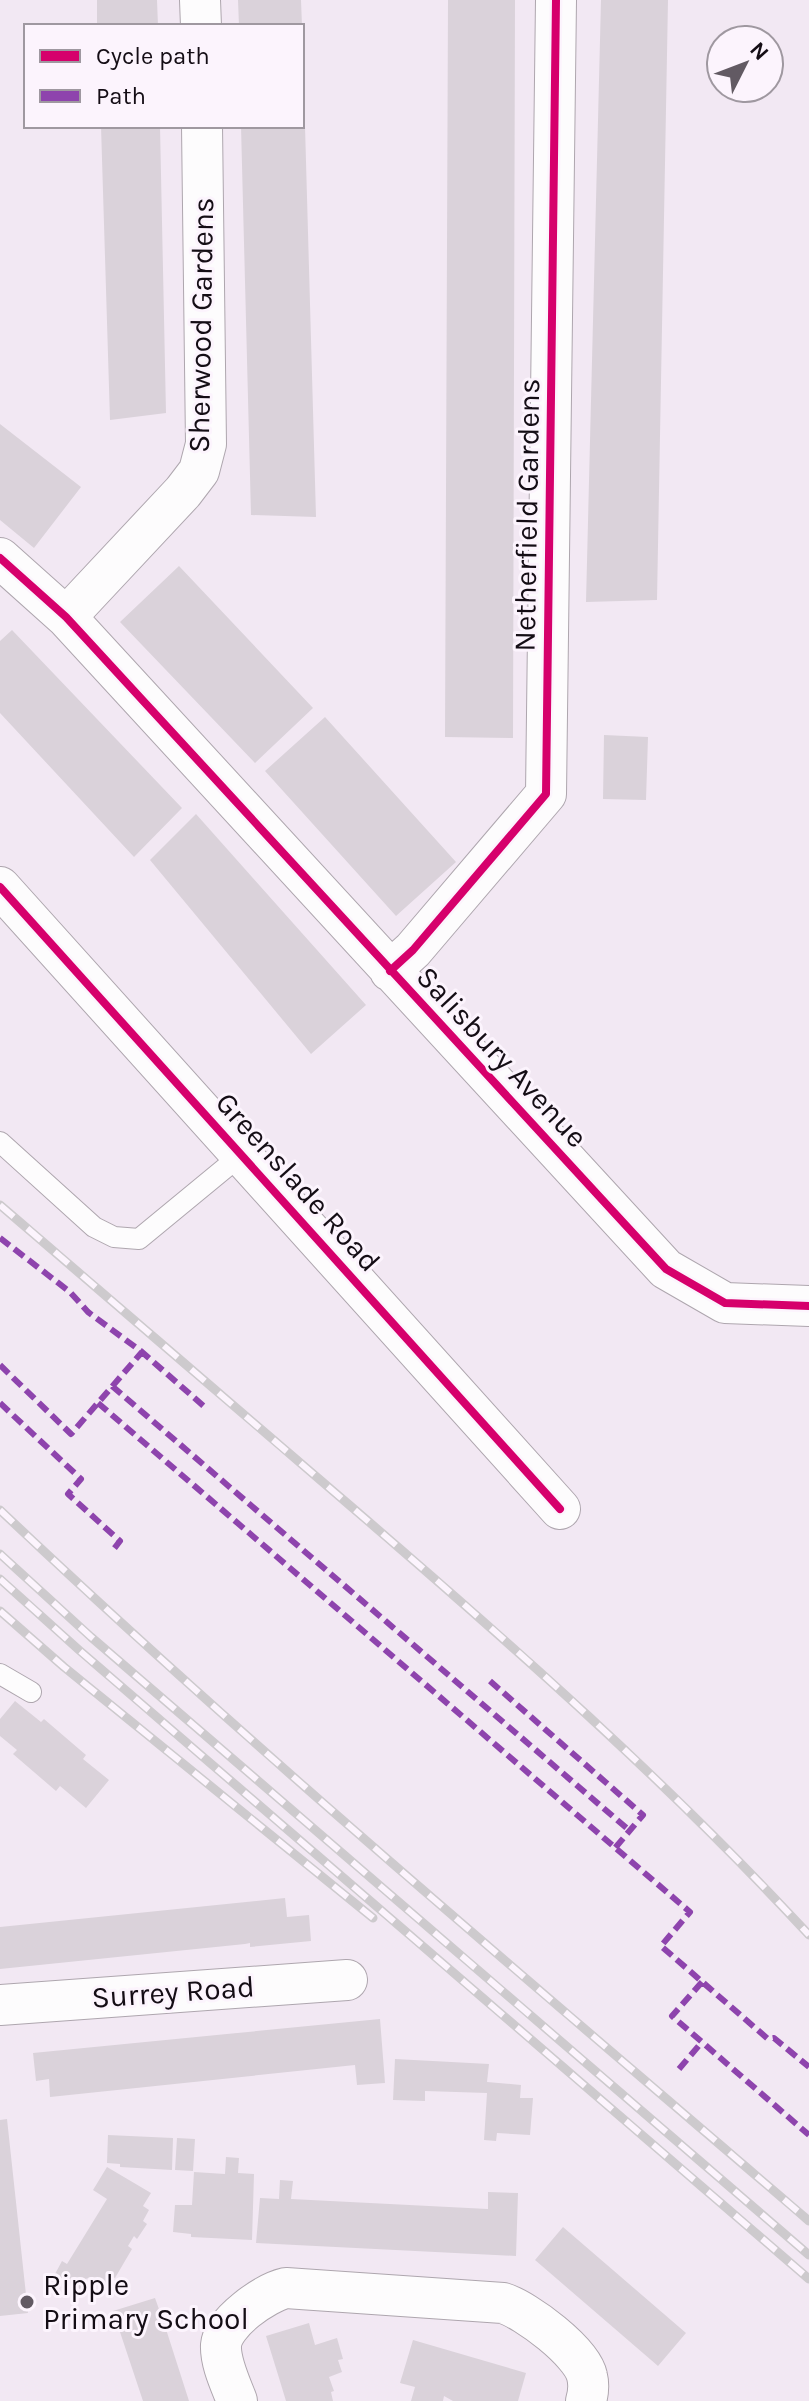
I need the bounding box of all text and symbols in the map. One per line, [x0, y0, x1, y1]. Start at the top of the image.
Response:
legend [24, 24, 304, 128]
north arrow [705, 24, 785, 104]
text: N [744, 37, 774, 66]
text: Cycle path [96, 42, 210, 70]
text: Path [96, 82, 146, 110]
street label: Sherwood Gardens [181, 197, 221, 453]
street label: Netherfield Gardens [507, 378, 547, 652]
street label: Salisbury Avenue [409, 959, 595, 1155]
street label: Greenslade Road [208, 1085, 388, 1279]
street label: Surrey Road [90, 1968, 256, 2016]
place label: Ripple Primary School [43, 2267, 249, 2337]
marker: Ripple Primary School [18, 2293, 36, 2311]

